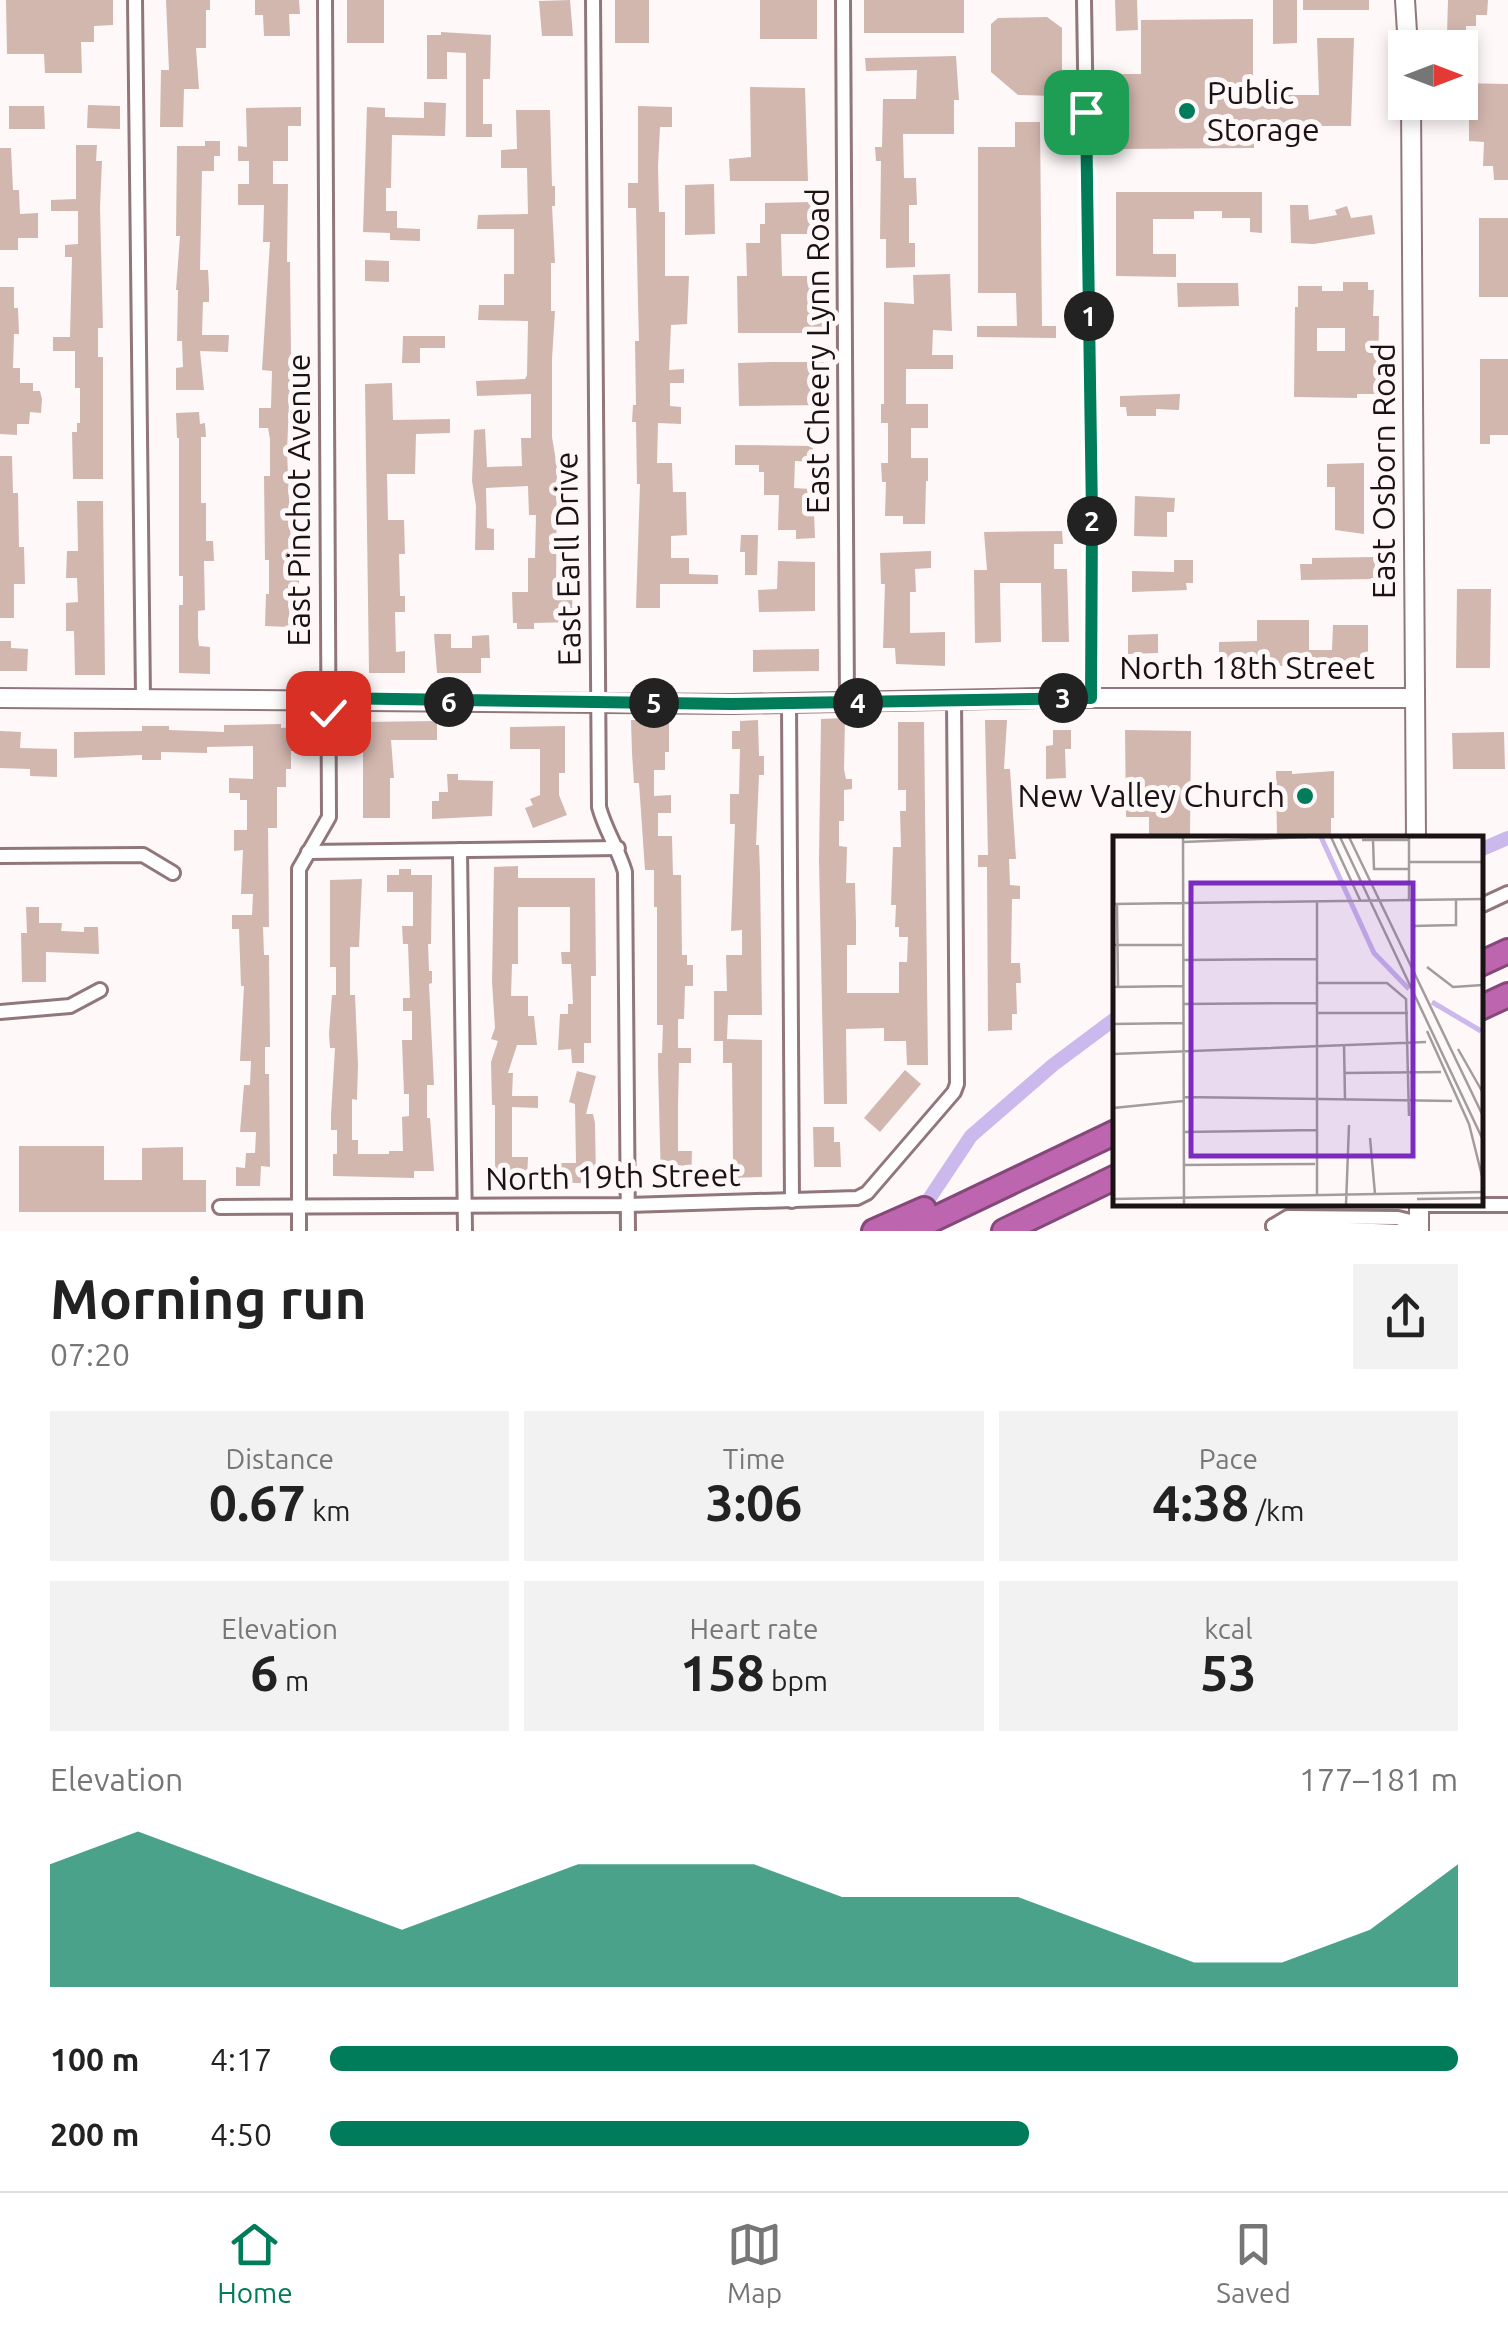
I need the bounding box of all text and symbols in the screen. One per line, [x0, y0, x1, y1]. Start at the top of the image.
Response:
north arrow [1388, 30, 1478, 120]
map controls [1388, 30, 1478, 120]
pin [1044, 70, 1129, 155]
place label: Public Storage [1207, 74, 1320, 147]
icon: arrive [1059, 85, 1114, 140]
marker: Public Storage [1176, 100, 1198, 122]
street label: East Cheery Lynn Road [799, 188, 835, 514]
pin: 1 [1064, 291, 1114, 341]
text: 1 [1081, 300, 1097, 331]
street label: East Osborn Road [1365, 343, 1401, 599]
street label: East Pinchot Avenue [280, 354, 316, 646]
street label: East Earll Drive [547, 452, 587, 667]
pin: 2 [1067, 496, 1117, 546]
text: 2 [1084, 505, 1100, 536]
street label: North 18th Street [1119, 649, 1375, 685]
pin [286, 671, 371, 756]
pin: 3 [1038, 673, 1088, 723]
pin: 6 [424, 677, 474, 727]
pin: 5 [629, 678, 679, 728]
pin: 4 [833, 678, 883, 728]
text: 3 [1055, 682, 1071, 713]
icon: check [301, 686, 356, 741]
text: 6 [441, 686, 457, 717]
text: 5 [646, 687, 662, 718]
text: 4 [850, 687, 866, 718]
place label: New Valley Church [1018, 777, 1285, 813]
marker: New Valley Church [1294, 785, 1316, 807]
inset map [1113, 836, 1483, 1206]
street label: North 19th Street [485, 1156, 741, 1196]
button: share [1353, 1264, 1458, 1369]
text: Morning run [50, 1268, 367, 1329]
text: 07:20 [50, 1336, 130, 1372]
text: Distance [225, 1443, 334, 1474]
text: Time [723, 1443, 785, 1474]
text: Pace [1199, 1443, 1258, 1474]
text: 0.67 [209, 1474, 306, 1530]
text: 3:06 [706, 1474, 802, 1530]
text: 4:38 [1152, 1474, 1249, 1530]
text: km [306, 1495, 350, 1526]
text: /km [1249, 1495, 1304, 1526]
text: Elevation [221, 1613, 338, 1644]
text: Heart rate [690, 1613, 818, 1644]
text: kcal [1204, 1613, 1253, 1644]
text: 6 [250, 1644, 278, 1700]
text: 158 [680, 1644, 765, 1700]
text: 53 [1200, 1644, 1257, 1700]
text: m [278, 1665, 309, 1696]
text: bpm [765, 1665, 828, 1696]
text: Elevation [50, 1761, 183, 1797]
text: 177–181 m [1299, 1761, 1458, 1797]
text: 100 m [50, 2041, 139, 2077]
text: 4:17 [210, 2041, 272, 2077]
text: 200 m [50, 2116, 139, 2152]
text: 4:50 [210, 2116, 272, 2152]
tab: Home [217, 2217, 293, 2308]
tab: Map [727, 2217, 782, 2308]
tab: Saved [1216, 2217, 1291, 2308]

